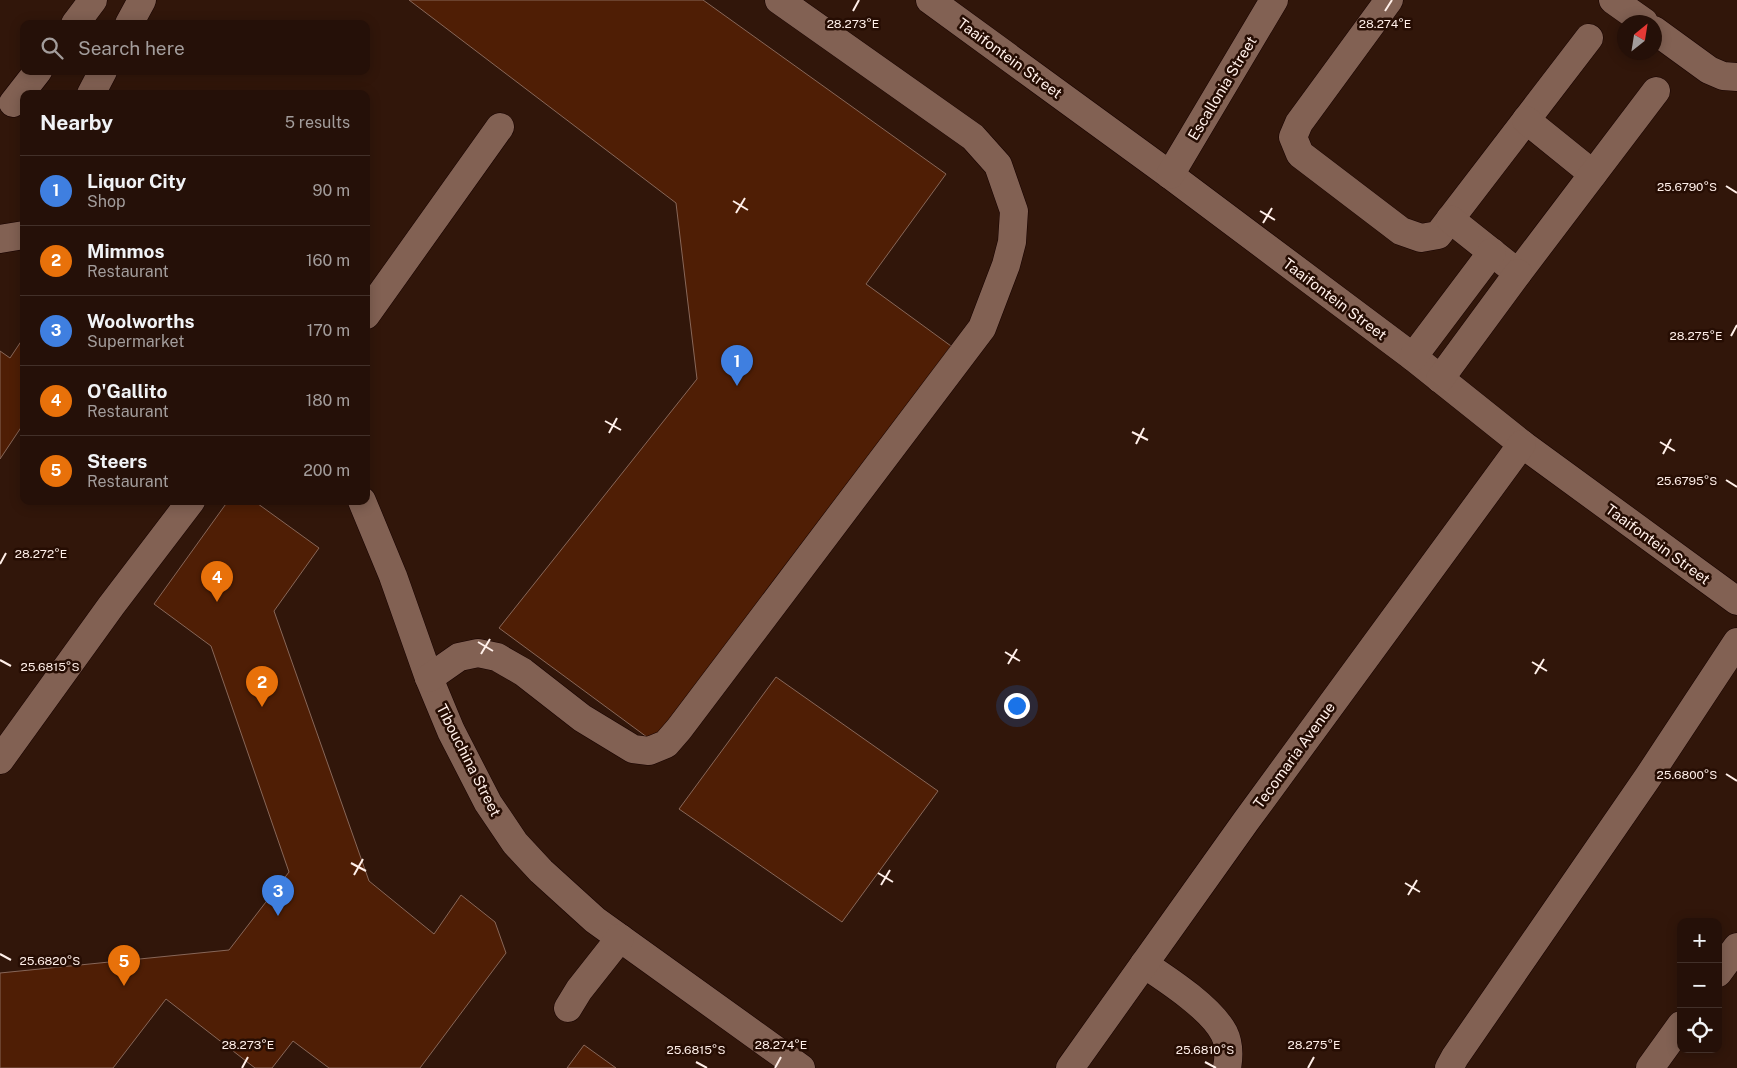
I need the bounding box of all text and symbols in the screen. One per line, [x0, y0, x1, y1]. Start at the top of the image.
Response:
street label: Taaifontein Street [954, 14, 1066, 102]
north arrow [1617, 15, 1662, 60]
text: 28.273°E [827, 17, 879, 31]
text: 28.274°E [1359, 17, 1411, 31]
search box [20, 20, 370, 75]
street label: Escallonia Street [1184, 33, 1260, 143]
icon: search [38, 34, 66, 62]
text: Search here [78, 37, 185, 59]
text: Nearby [40, 110, 113, 135]
text: 5 results [285, 113, 350, 132]
text: Liquor City [87, 170, 186, 192]
text: 25.6790°S [1657, 180, 1717, 194]
text: 1 [53, 181, 59, 200]
text: 90 m [313, 181, 350, 200]
text: Shop [87, 192, 126, 211]
text: Mimmos [87, 240, 165, 262]
text: 2 [51, 251, 61, 270]
text: 160 m [306, 251, 350, 270]
street label: Taaifontein Street [1280, 255, 1390, 343]
text: Restaurant [87, 262, 169, 281]
text: Woolworths [87, 310, 194, 332]
text: 3 [51, 321, 61, 340]
text: 170 m [307, 321, 350, 340]
text: 28.275°E [1670, 329, 1722, 343]
text: Supermarket [87, 332, 184, 351]
pin: 1 [721, 345, 753, 386]
text: O'Gallito [87, 380, 167, 402]
text: 4 [51, 391, 61, 410]
text: 180 m [306, 391, 350, 410]
text: Restaurant [87, 402, 169, 421]
text: Steers [87, 450, 147, 472]
text: 5 [51, 461, 61, 480]
text: 200 m [303, 461, 350, 480]
text: Restaurant [87, 472, 169, 491]
text: 25.6795°S [1657, 474, 1717, 488]
street label: Taaifontein Street [1602, 500, 1714, 588]
text: 28.272°E [15, 547, 67, 561]
pin: 4 [201, 561, 233, 602]
text: 25.6815°S [21, 660, 79, 674]
pin: 2 [246, 666, 278, 707]
your location [1004, 693, 1030, 719]
street label: Tecomaria Avenue [1250, 699, 1338, 811]
street label: Tibouchina Street [433, 701, 505, 819]
text: 25.6800°S [1657, 768, 1717, 782]
pin: 3 [262, 875, 294, 916]
map controls [1677, 918, 1722, 1053]
button: + [1677, 918, 1722, 963]
pin: 5 [108, 945, 140, 986]
text: 25.6820°S [20, 954, 80, 968]
button: − [1677, 963, 1722, 1008]
button: locate [1677, 1008, 1722, 1053]
text: 28.273°E [222, 1038, 274, 1052]
text: 28.274°E [755, 1038, 807, 1052]
text: 28.275°E [1288, 1038, 1340, 1052]
text: 25.6815°S [667, 1043, 725, 1057]
text: 25.6810°S [1176, 1043, 1234, 1057]

